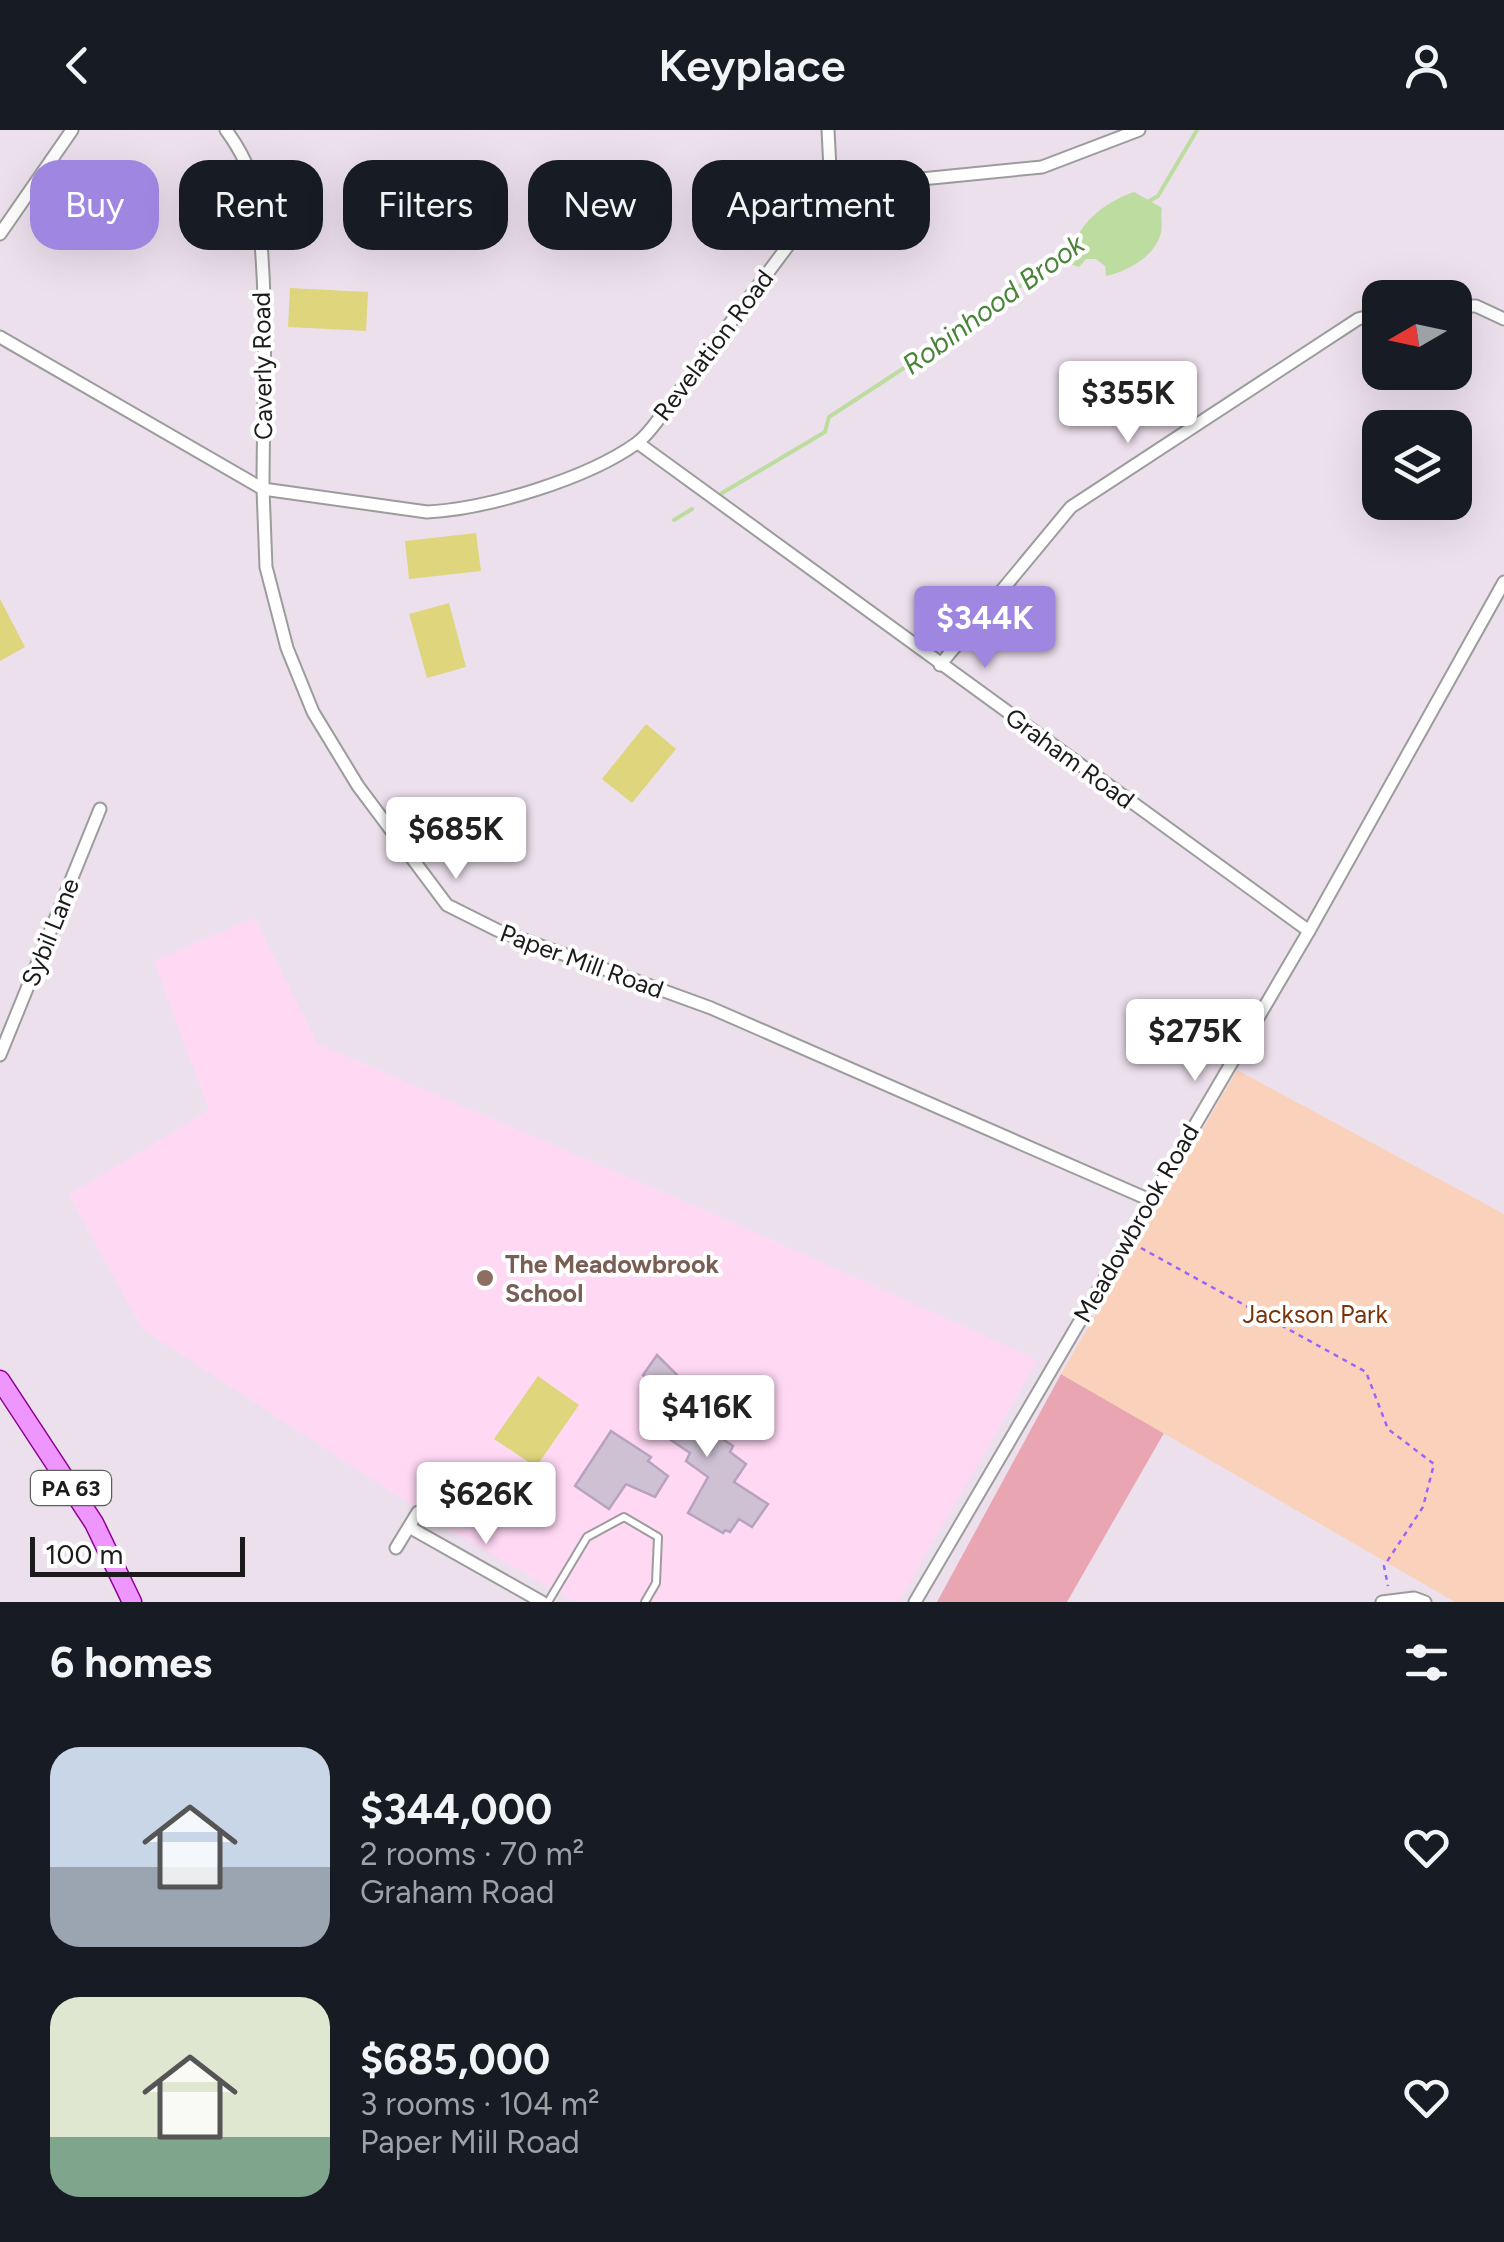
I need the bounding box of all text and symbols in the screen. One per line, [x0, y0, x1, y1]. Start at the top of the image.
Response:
icon: back [50, 38, 105, 93]
text: Keyplace [658, 38, 846, 92]
icon: person [1399, 38, 1454, 93]
chip: Buy [30, 160, 159, 250]
chip: Rent [179, 160, 323, 250]
chip: Filters [343, 160, 508, 250]
chip: New [528, 160, 672, 250]
chip: Apartment [692, 160, 930, 250]
water label: Robinhood Brook [895, 226, 1092, 381]
street label: Revelation Road [647, 264, 779, 426]
north arrow [1362, 280, 1472, 390]
map controls [1362, 280, 1472, 520]
street label: Caverly Road [246, 292, 278, 440]
pin: $355K [1058, 361, 1198, 446]
text: $355K [1081, 374, 1175, 412]
button: layers [1362, 410, 1472, 520]
pin: $344K [915, 586, 1055, 671]
text: $344K [936, 599, 1034, 637]
street label: Graham Road [1000, 701, 1140, 815]
pin: $685K [386, 797, 526, 882]
text: $685K [408, 810, 504, 848]
street label: Sybil Lane [15, 874, 85, 990]
street label: Paper Mill Road [496, 918, 668, 1004]
pin: $275K [1125, 999, 1265, 1084]
text: $275K [1148, 1012, 1242, 1050]
street label: Meadowbrook Road [1067, 1119, 1205, 1327]
place label: The Meadowbrook School [505, 1249, 719, 1308]
marker: The Meadowbrook School [474, 1267, 496, 1289]
park label: Jackson Park [1242, 1299, 1388, 1329]
pin: $416K [637, 1375, 777, 1460]
text: $416K [661, 1388, 753, 1426]
pin: $626K [416, 1462, 556, 1547]
road number: PA 63 [31, 1471, 111, 1505]
text: $626K [439, 1475, 533, 1513]
scale bar [30, 1532, 245, 1576]
text: 100 m [45, 1537, 123, 1571]
icon: filters [1399, 1635, 1454, 1690]
text: 6 homes [50, 1637, 212, 1688]
text: $344,000 [360, 1784, 552, 1835]
icon: home [130, 1787, 250, 1907]
icon: heart [1399, 1820, 1454, 1875]
text: 2 rooms · 70 m² [360, 1835, 584, 1873]
text: Graham Road [360, 1873, 554, 1911]
text: $685,000 [360, 2034, 550, 2085]
icon: home [130, 2037, 250, 2157]
icon: heart [1399, 2070, 1454, 2125]
text: 3 rooms · 104 m² [360, 2085, 600, 2123]
text: Paper Mill Road [360, 2123, 580, 2161]

